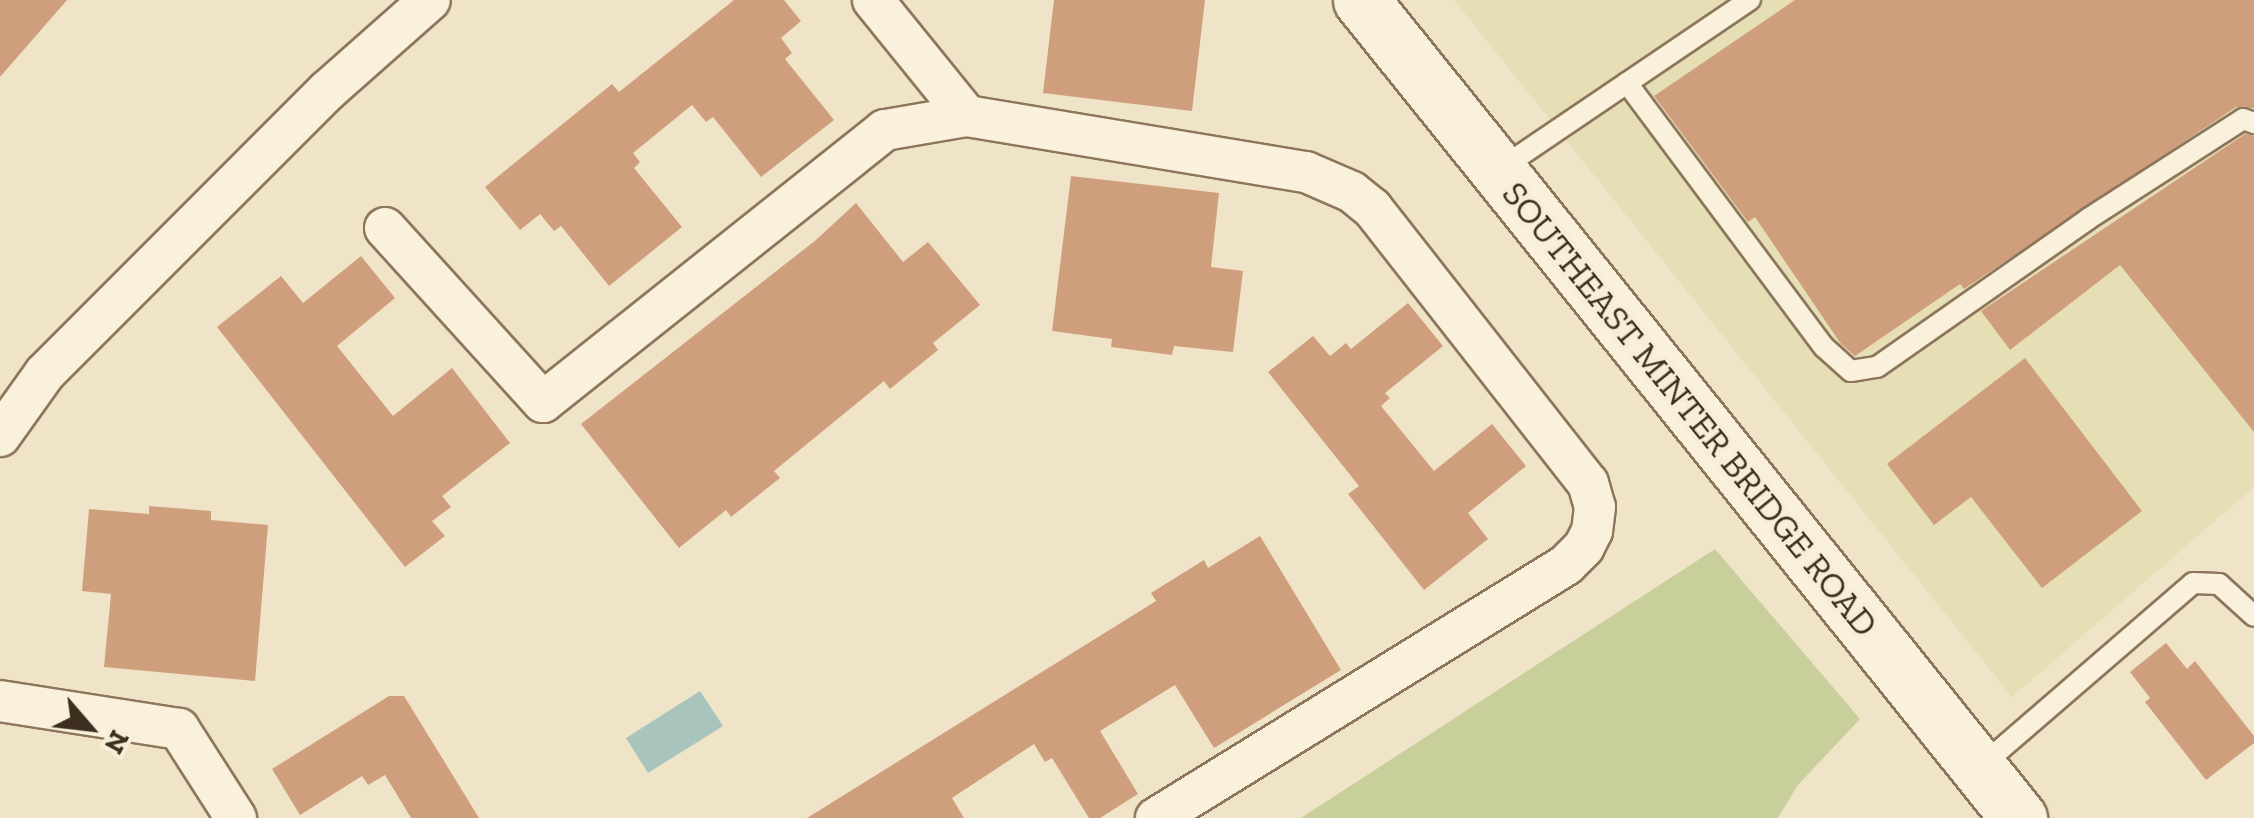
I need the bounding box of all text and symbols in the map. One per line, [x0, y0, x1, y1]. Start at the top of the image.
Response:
street label: SOUTHEAST MINTER BRIDGE ROAD [1493, 173, 1887, 645]
north arrow [40, 678, 140, 778]
text: N [97, 725, 136, 759]

